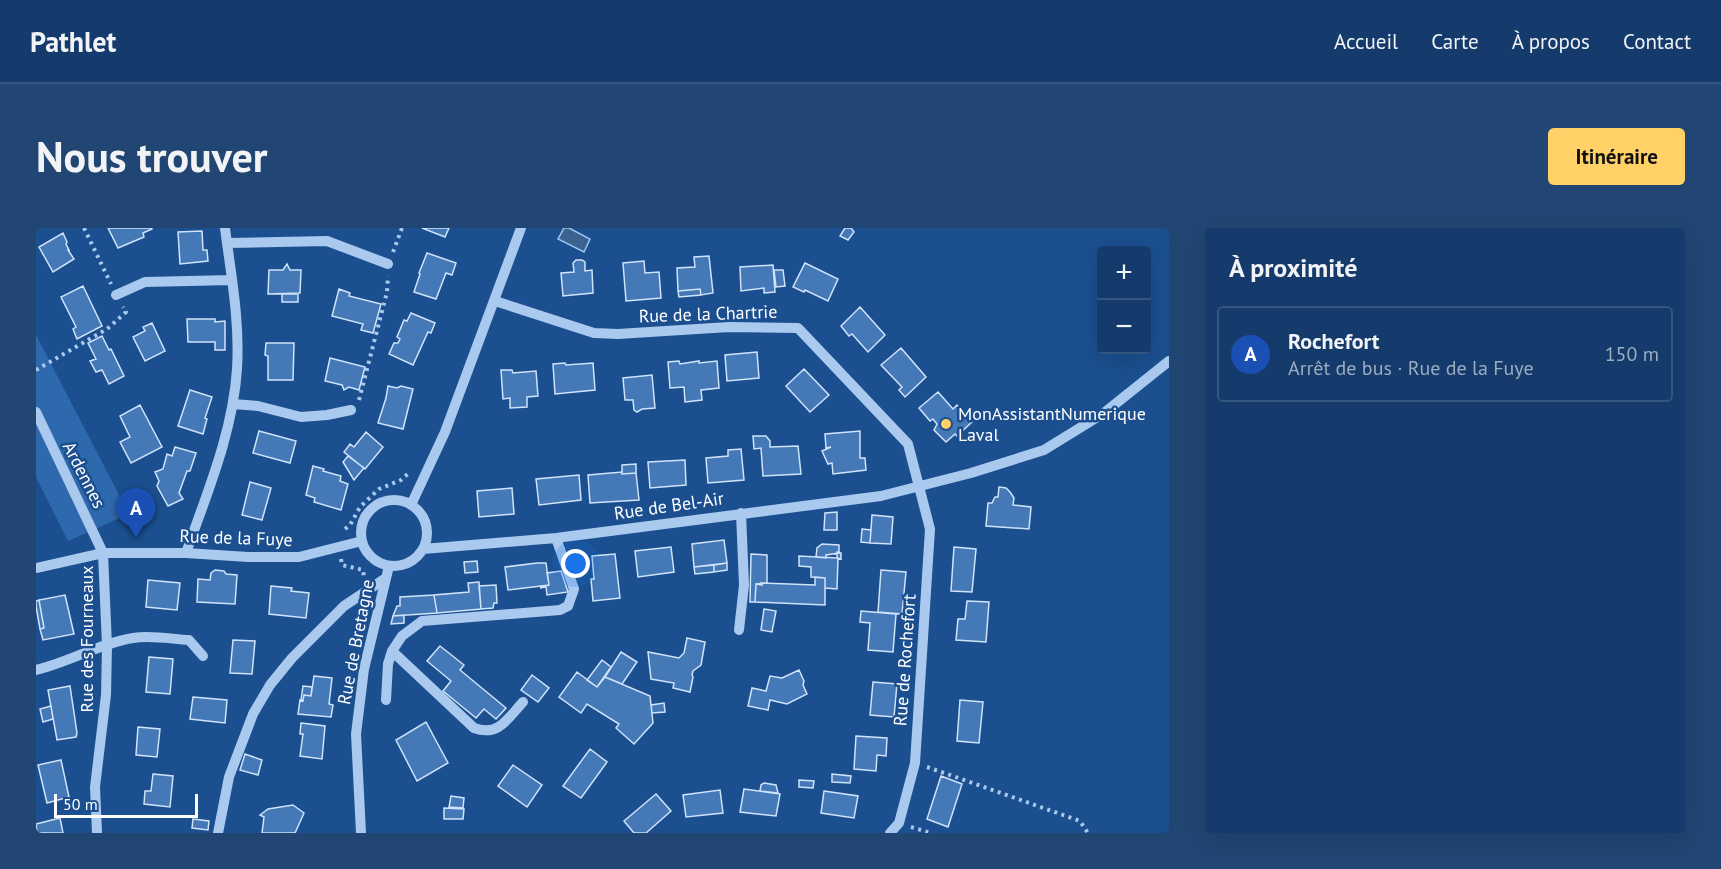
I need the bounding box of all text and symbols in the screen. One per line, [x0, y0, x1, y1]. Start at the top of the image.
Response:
text: Pathlet [30, 23, 116, 60]
text: Accueil [1334, 28, 1398, 55]
text: Carte [1431, 28, 1479, 55]
text: À propos [1512, 28, 1590, 55]
text: Contact [1623, 28, 1691, 55]
button: Itinéraire [1548, 128, 1685, 185]
text: Nous trouver [36, 129, 267, 184]
map controls [1097, 246, 1151, 354]
button: + [1097, 246, 1151, 300]
text: À proximité [1229, 251, 1357, 284]
street label: Rue de la Chartrie [638, 300, 778, 327]
button: − [1097, 300, 1151, 354]
text: Rochefort [1288, 327, 1380, 355]
text: A [1244, 341, 1257, 367]
text: 150 m [1605, 341, 1659, 367]
text: Arrêt de bus · Rue de la Fuye [1288, 355, 1534, 381]
place label: MonAssistantNumerique Laval [958, 402, 1146, 446]
marker: MonAssistantNumerique Laval [939, 417, 953, 431]
street label: Ardennes [58, 438, 111, 512]
street label: Rue de Bel-Air [613, 486, 725, 525]
pin: A [116, 488, 156, 538]
street label: Rue de la Fuye [179, 524, 293, 551]
your location [561, 549, 590, 578]
street label: Rue des Fourneaux [75, 565, 98, 713]
street label: Rue de Bretagne [332, 577, 379, 707]
street label: Rue de Rochefort [888, 593, 921, 727]
scale bar [54, 791, 198, 818]
text: 50 m [63, 794, 98, 814]

